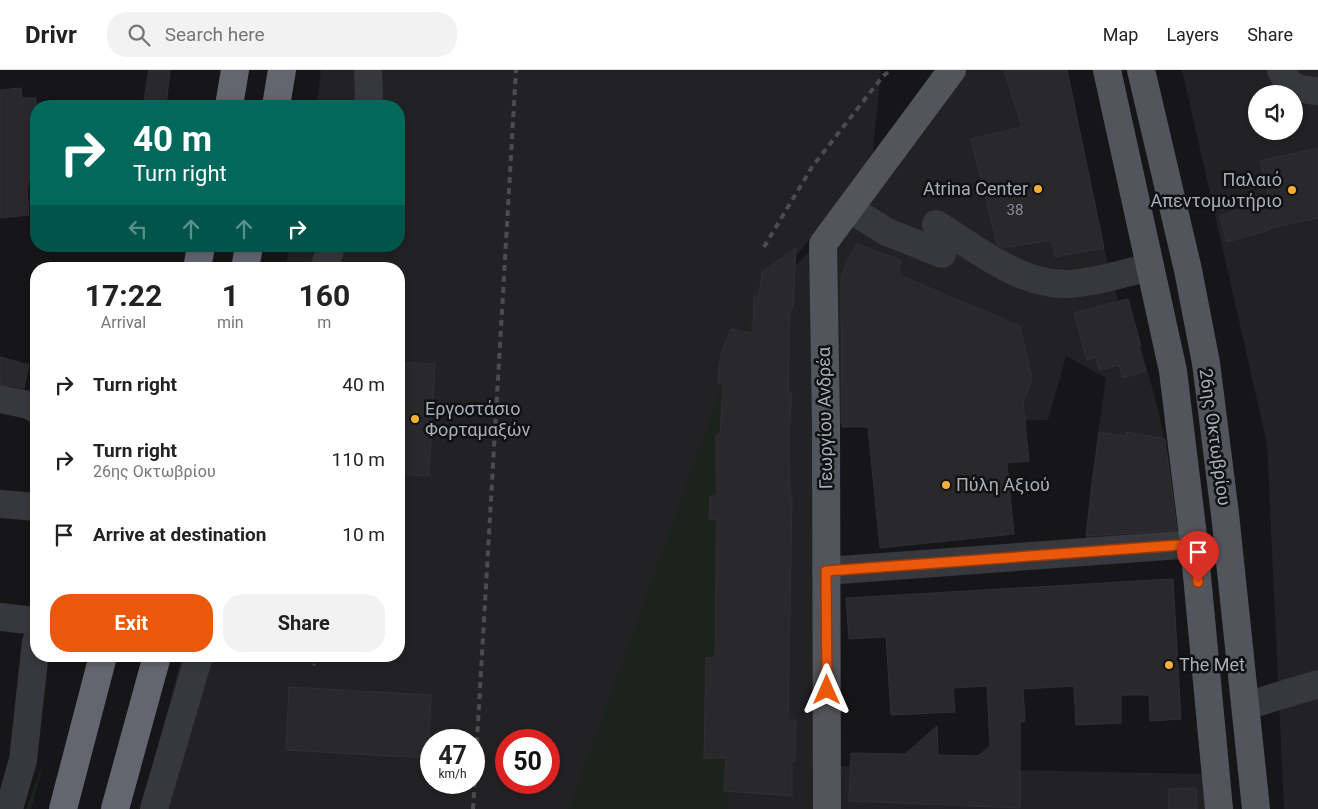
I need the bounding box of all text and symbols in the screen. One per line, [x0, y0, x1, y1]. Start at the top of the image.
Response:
search box [107, 12, 457, 57]
text: Drivr [25, 21, 77, 49]
icon: search [125, 21, 153, 49]
text: Search here [165, 23, 265, 46]
text: Map [1103, 24, 1138, 45]
text: Layers [1166, 24, 1219, 45]
text: Share [1247, 24, 1293, 45]
map controls [1248, 85, 1303, 140]
button: sound [1248, 85, 1303, 140]
text: 40 m [133, 119, 212, 160]
icon: right [50, 120, 115, 185]
text: Turn right [133, 161, 227, 186]
place label: Παλαιό Απεντομωτήριο [1151, 169, 1282, 211]
place label: Atrina Center [923, 178, 1028, 199]
marker: Atrina Center [1032, 183, 1044, 195]
marker: Παλαιό Απεντομωτήριο [1286, 184, 1298, 196]
house number: 38 [1007, 201, 1023, 219]
icon: left [124, 215, 152, 243]
icon: ahead [177, 215, 205, 243]
icon: ahead [230, 215, 258, 243]
icon: right [283, 215, 311, 243]
text: 17:22 [85, 278, 162, 313]
text: 1 [222, 278, 239, 313]
text: 160 [299, 278, 350, 313]
text: Arrival [101, 313, 146, 332]
text: min [217, 313, 244, 332]
text: m [317, 313, 331, 332]
street label: Γεωργίου Ανδρέα [813, 346, 836, 489]
street label: 26ης Οκτωβρίου [1195, 367, 1235, 507]
icon: right [50, 371, 78, 399]
text: Turn right [93, 373, 177, 396]
text: 40 m [342, 373, 385, 396]
place label: Εργοστάσιο Φορταμαξών [425, 398, 531, 440]
marker: Εργοστάσιο Φορταμαξών [409, 413, 421, 425]
text: Turn right [93, 439, 177, 462]
icon: right [50, 446, 78, 474]
text: 110 m [332, 448, 385, 471]
text: 26ης Οκτωβρίου [93, 462, 216, 481]
place label: Πύλη Αξιού [956, 474, 1050, 495]
marker: Πύλη Αξιού [940, 479, 952, 491]
icon: arrive [50, 521, 78, 549]
text: Arrive at destination [93, 523, 266, 546]
text: 10 m [342, 523, 385, 546]
pin [1177, 531, 1219, 582]
icon: arrive [1184, 538, 1212, 566]
button: Exit [50, 594, 213, 652]
button: Share [223, 594, 385, 652]
place label: The Met [1179, 654, 1245, 675]
marker: The Met [1163, 659, 1175, 671]
position arrow [800, 663, 852, 715]
speed limit sign: 50 [495, 729, 560, 794]
text: 47 [438, 741, 467, 770]
text: km/h [438, 767, 467, 781]

